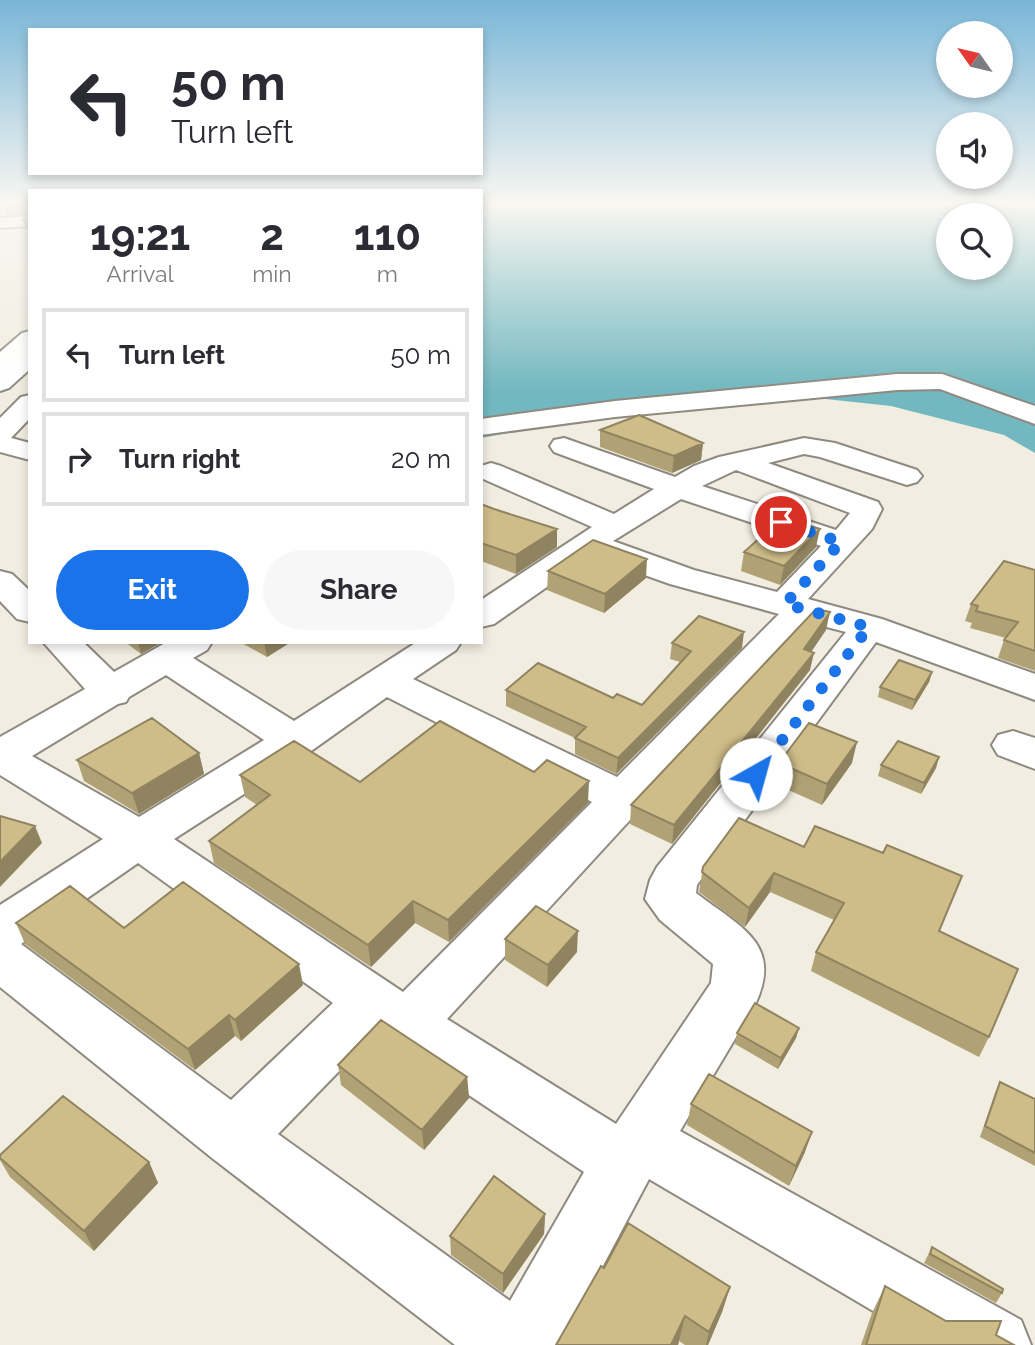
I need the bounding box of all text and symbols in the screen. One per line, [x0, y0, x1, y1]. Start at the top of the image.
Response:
north arrow [936, 21, 1013, 98]
map controls [936, 21, 1013, 280]
text: 50 m [171, 54, 286, 111]
icon: left [56, 56, 147, 147]
button: sound [936, 112, 1013, 189]
text: Turn left [171, 113, 293, 150]
button: search [936, 203, 1013, 280]
text: 19:21 [90, 211, 190, 260]
text: 2 [260, 211, 284, 260]
text: 110 [354, 211, 421, 260]
text: Arrival [106, 260, 174, 287]
text: min [252, 260, 292, 287]
text: m [377, 260, 398, 287]
icon: left [60, 336, 98, 374]
text: Turn left [119, 340, 225, 370]
text: 50 m [390, 340, 451, 370]
icon: right [60, 440, 98, 478]
text: Turn right [119, 444, 240, 474]
text: 20 m [391, 444, 451, 474]
pin [751, 492, 811, 552]
icon: arrive [762, 503, 800, 541]
button: Exit [56, 550, 249, 630]
button: Share [263, 550, 455, 630]
position arrow [719, 737, 793, 811]

